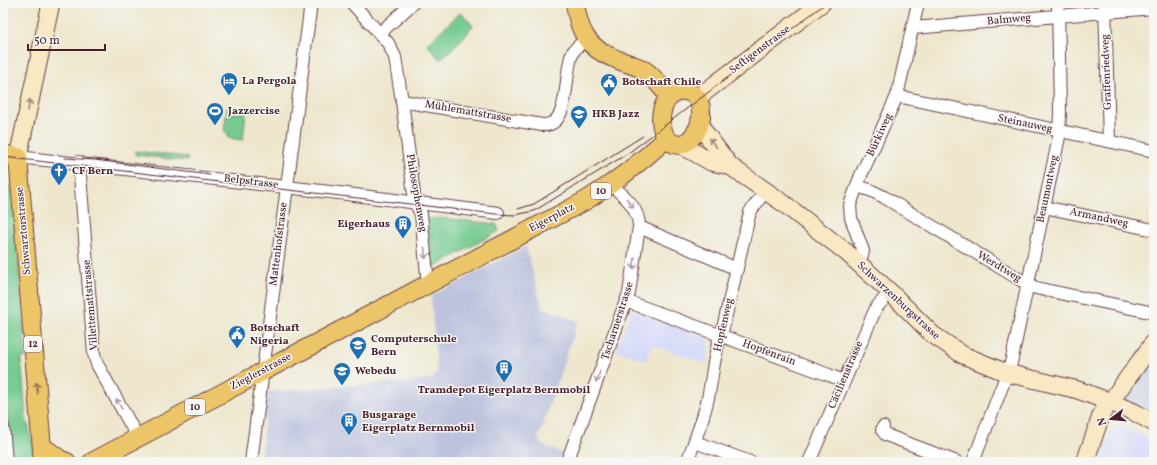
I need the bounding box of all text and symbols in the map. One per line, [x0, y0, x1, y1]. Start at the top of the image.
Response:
street label: Balmweg [986, 11, 1032, 29]
street label: Seftigenstrasse [726, 22, 794, 78]
scale bar [28, 26, 105, 52]
text: 50 m [34, 33, 60, 49]
street label: Graffenriedweg [1098, 33, 1116, 110]
hotel icon: La Pergola [219, 71, 239, 96]
public building icon: Botschaft Chile [599, 72, 619, 97]
place label: La Pergola [242, 74, 297, 89]
place label: Botschaft Chile [622, 75, 702, 90]
street label: Mühlemattstrasse [424, 97, 512, 127]
one-way arrow [26, 99, 34, 112]
sports icon: Jazzercise [205, 101, 225, 126]
place label: Jazzercise [227, 104, 280, 119]
school or university icon: HKB Jazz [569, 104, 589, 129]
place label: HKB Jazz [592, 107, 640, 122]
street label: Bürkiweg [863, 111, 897, 159]
street label: Steinauweg [996, 111, 1054, 137]
one-way arrow [709, 138, 718, 149]
street label: Philosophenweg [402, 153, 430, 234]
street label: Beaumontweg [1033, 153, 1063, 224]
church icon: CF Bern [49, 161, 69, 186]
place label: CF Bern [72, 164, 113, 179]
street label: Belpstrasse [223, 171, 279, 193]
road number: 10 [591, 183, 611, 199]
street label: Schwarztorstrasse [13, 186, 35, 276]
one-way arrow [626, 198, 634, 209]
street label: Eigerplatz [527, 200, 578, 236]
street label: Mattenhofstrasse [266, 201, 292, 287]
street label: Armandweg [1068, 204, 1130, 232]
building icon: Eigerhaus [393, 214, 413, 239]
place label: Eigerhaus [337, 217, 390, 232]
one-way arrow [421, 246, 429, 259]
street label: Werdtweg [974, 248, 1024, 286]
one-way arrow [630, 258, 638, 271]
street label: Villettemattstrasse [80, 259, 102, 351]
street label: Schwarzenburgstrasse [853, 259, 943, 343]
street label: Tscharnerstrasse [598, 280, 638, 362]
street label: Hopfenweg [711, 296, 738, 353]
place label: Botschaft Nigeria [250, 321, 300, 349]
public building icon: Botschaft Nigeria [227, 324, 247, 349]
place label: Computerschule Bern [371, 332, 457, 360]
school or university icon: Computerschule Bern [348, 335, 368, 360]
road number: 12 [24, 336, 42, 352]
street label: Hopfenrain [740, 336, 798, 370]
street label: Cäcilienstrasse [825, 339, 867, 411]
street label: Zieglerstrasse [228, 350, 294, 394]
building icon: Tramdepot Eigerplatz Bernmobil [494, 358, 514, 383]
school or university icon: Webedu [332, 361, 352, 386]
place label: Webedu [355, 364, 397, 379]
one-way arrow [594, 371, 602, 383]
one-way arrow [33, 382, 40, 395]
place label: Tramdepot Eigerplatz Bernmobil [418, 383, 591, 398]
one-way arrow [115, 398, 123, 410]
road number: 10 [185, 399, 205, 415]
north arrow [1091, 399, 1131, 439]
place label: Busgarage Eigerplatz Bernmobil [362, 408, 475, 436]
building icon: Busgarage Eigerplatz Bernmobil [339, 411, 359, 436]
text: N [1095, 415, 1111, 427]

